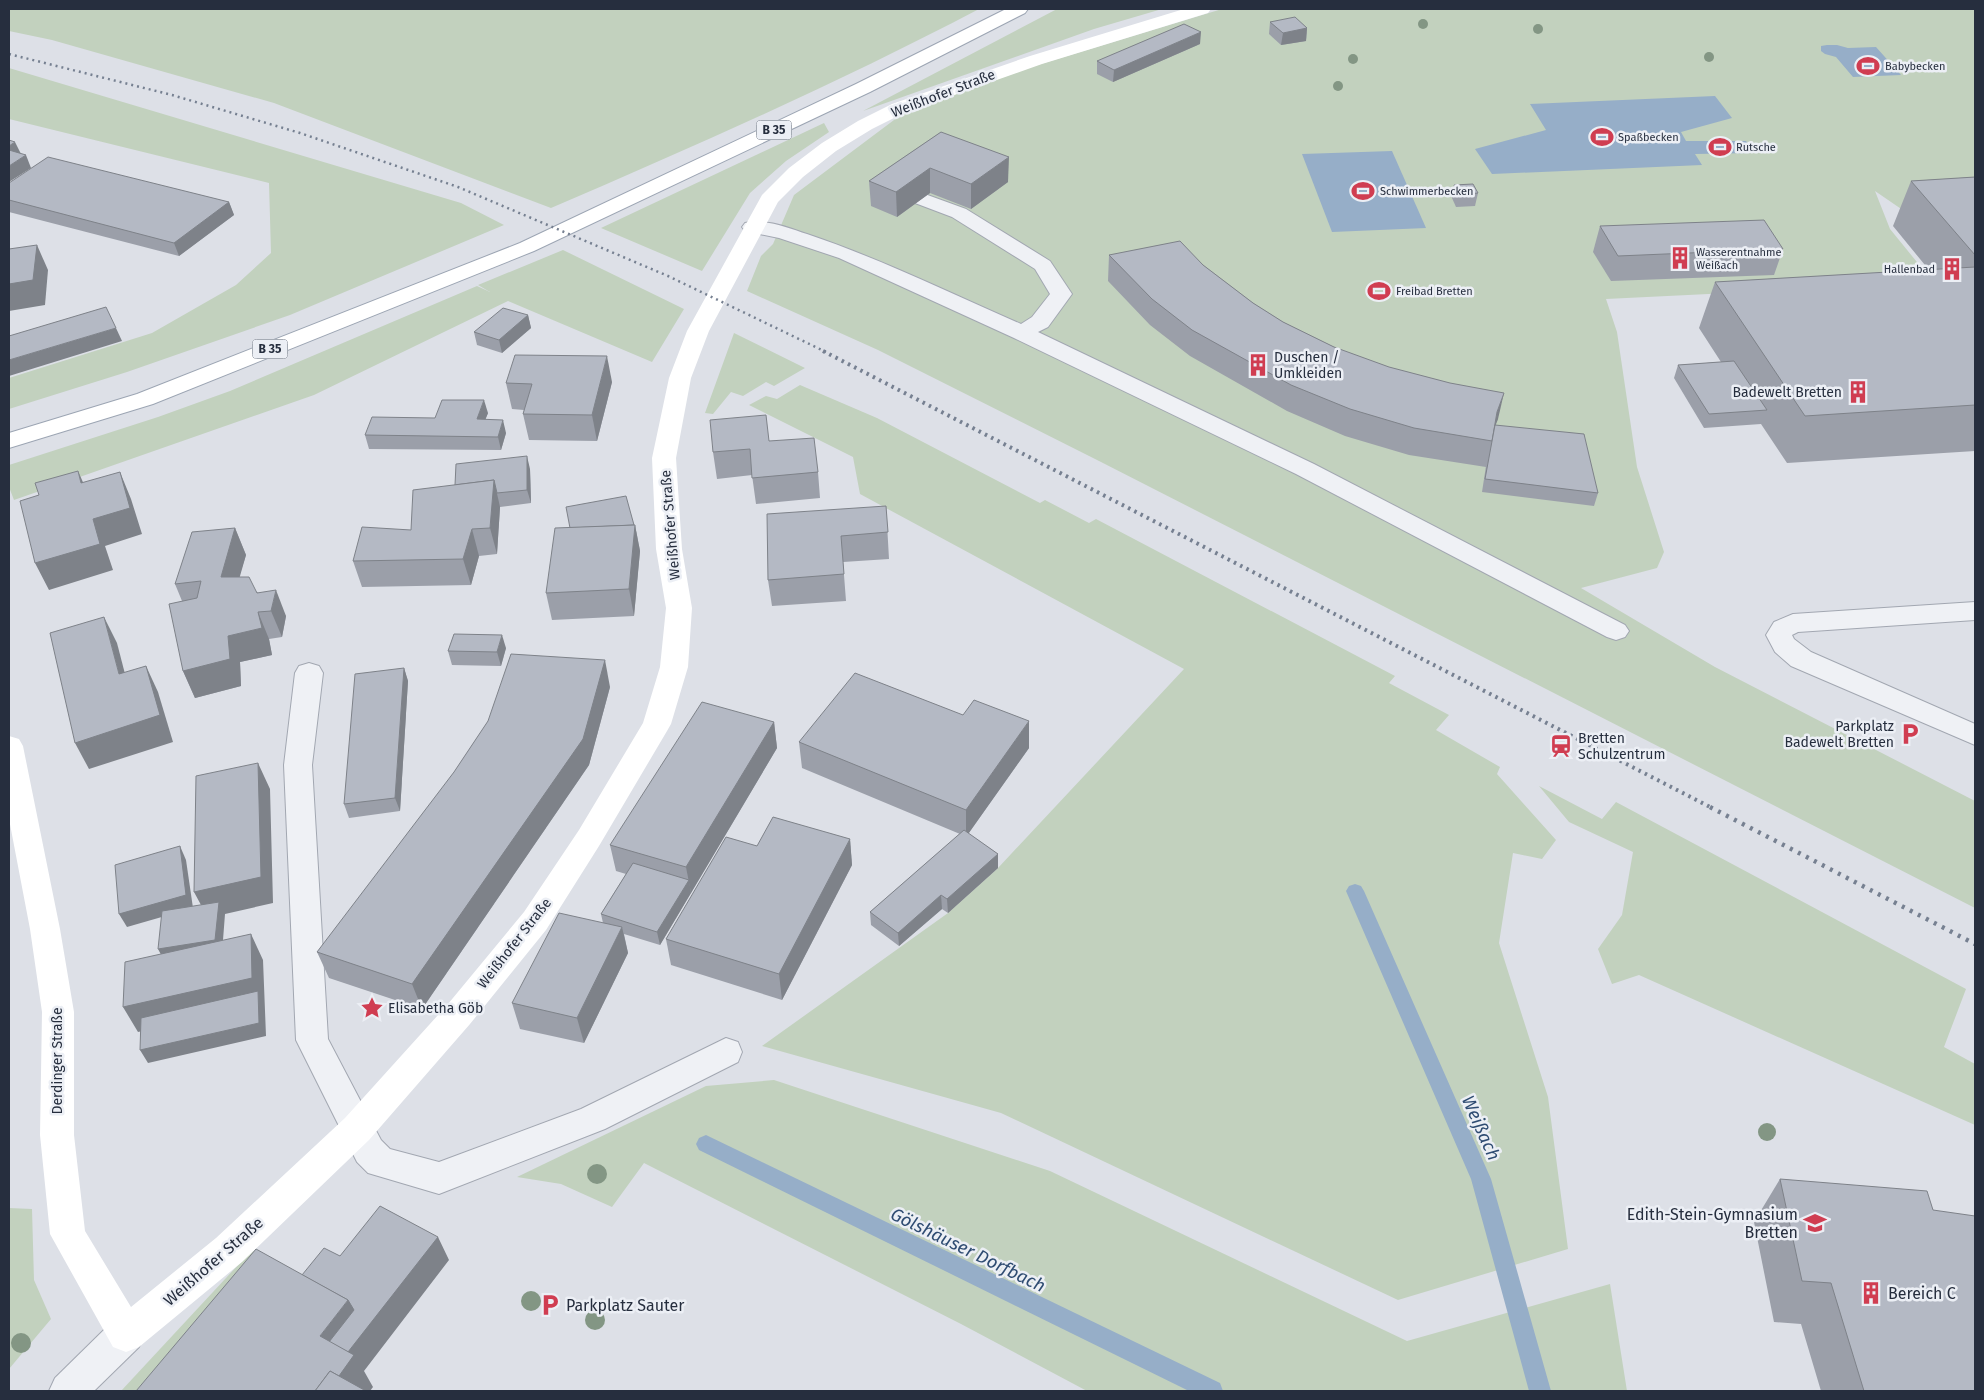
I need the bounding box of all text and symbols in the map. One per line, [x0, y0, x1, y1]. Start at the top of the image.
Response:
sports icon: Babybecken [1855, 53, 1881, 79]
place label: Babybecken [1885, 60, 1945, 73]
street label: Weißhofer Straße [889, 66, 998, 121]
road number: B 35 [756, 120, 792, 140]
sports icon: Spaßbecken [1589, 124, 1615, 150]
place label: Spaßbecken [1618, 131, 1679, 144]
sports icon: Rutsche [1707, 134, 1733, 160]
place label: Rutsche [1736, 141, 1776, 154]
sports icon: Schwimmerbecken [1350, 178, 1376, 204]
place label: Schwimmerbecken [1380, 185, 1474, 198]
building icon: Wasserentnahme Weißach [1667, 245, 1693, 271]
place label: Wasserentnahme Weißach [1696, 246, 1781, 272]
building icon: Hallenbad [1939, 256, 1965, 282]
place label: Hallenbad [1884, 263, 1935, 276]
sports icon: Freibad Bretten [1366, 278, 1392, 304]
place label: Freibad Bretten [1396, 285, 1473, 298]
road number: B 35 [252, 339, 288, 358]
place label: Duschen / Umkleiden [1274, 349, 1342, 382]
building icon: Duschen / Umkleiden [1245, 352, 1271, 378]
building icon: Badewelt Bretten [1845, 379, 1871, 405]
place label: Badewelt Bretten [1732, 384, 1842, 401]
street label: Weißhofer Straße [657, 469, 684, 581]
place label: Parkplatz Badewelt Bretten [1784, 718, 1894, 751]
parking icon: Parkplatz Badewelt Bretten [1897, 721, 1923, 747]
place label: Bretten Schulzentrum [1578, 730, 1665, 763]
station icon: Bretten Schulzentrum [1548, 733, 1574, 759]
street label: Weißhofer Straße [474, 895, 555, 992]
place icon: Elisabetha Göb [359, 995, 385, 1021]
place label: Elisabetha Göb [388, 1000, 483, 1017]
street label: Derdinger Straße [49, 1007, 66, 1115]
water label: Weißach [1457, 1092, 1505, 1164]
water label: Gölshäuser Dorfbach [887, 1203, 1049, 1297]
place label: Edith-Stein-Gymnasium Bretten [1627, 1205, 1798, 1242]
school or university icon: Edith-Stein-Gymnasium Bretten [1802, 1210, 1828, 1236]
street label: Weißhofer Straße [160, 1213, 267, 1310]
building icon: Bereich C [1858, 1280, 1884, 1306]
place label: Bereich C [1888, 1284, 1956, 1303]
parking icon: Parkplatz Sauter [537, 1292, 563, 1318]
place label: Parkplatz Sauter [566, 1296, 685, 1315]

